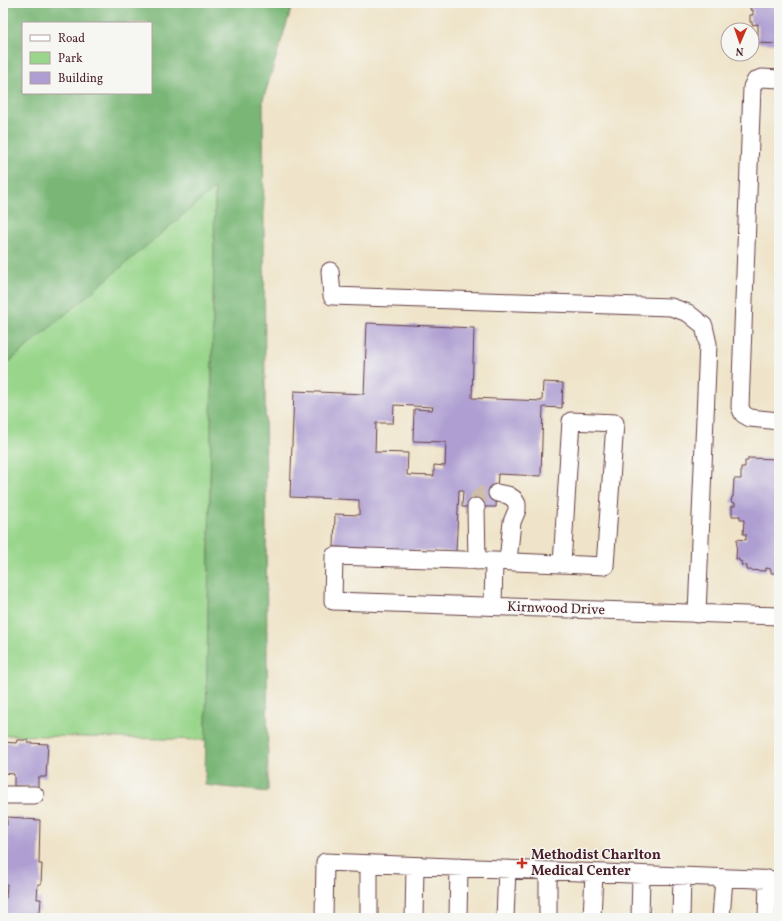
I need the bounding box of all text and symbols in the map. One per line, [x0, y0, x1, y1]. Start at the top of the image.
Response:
legend [22, 22, 152, 94]
north arrow [720, 22, 760, 62]
text: Road [58, 31, 85, 47]
text: N [735, 43, 744, 58]
text: Park [58, 51, 83, 67]
text: Building [58, 71, 103, 87]
street label: Kirnwood Drive [507, 598, 606, 620]
place label: Methodist Charlton Medical Center [531, 846, 661, 881]
marker: Methodist Charlton Medical Center [516, 857, 528, 869]

